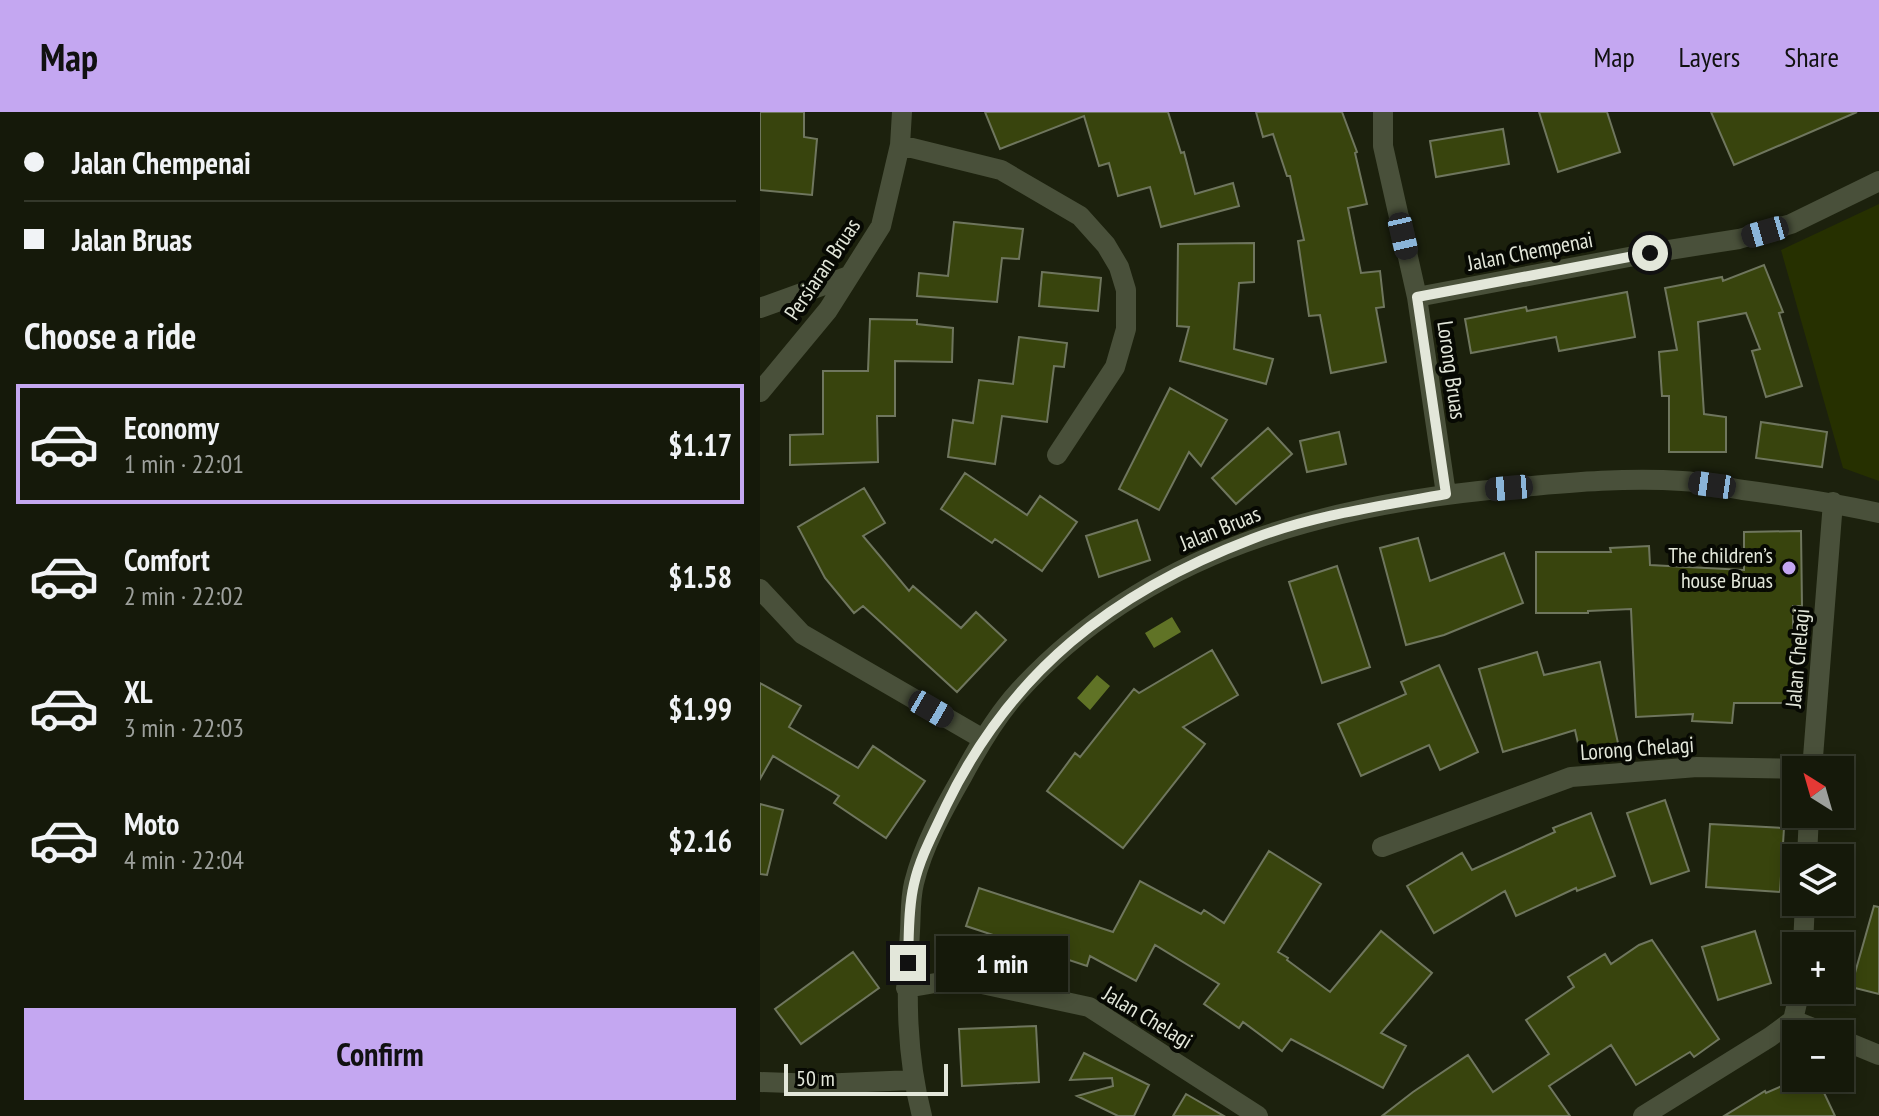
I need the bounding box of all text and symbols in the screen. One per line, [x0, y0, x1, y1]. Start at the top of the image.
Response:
text: Map [40, 32, 98, 81]
text: Map [1593, 38, 1635, 75]
text: Layers [1679, 38, 1740, 75]
text: Share [1784, 38, 1839, 75]
text: Jalan Chempenai [72, 143, 251, 182]
car [1386, 210, 1420, 262]
street label: Persiaran Bruas [778, 213, 866, 325]
car [1739, 214, 1791, 250]
text: Jalan Bruas [72, 220, 192, 259]
street label: Jalan Chempenai [1464, 225, 1595, 277]
route start [1632, 235, 1668, 271]
text: Choose a ride [24, 312, 196, 359]
street label: Lorong Bruas [1431, 319, 1473, 421]
icon: car [28, 408, 100, 480]
text: Economy [124, 408, 219, 447]
text: $1.17 [668, 425, 732, 464]
text: 1 min · 22:01 [124, 447, 244, 480]
car [1687, 470, 1737, 500]
car [1484, 474, 1534, 502]
street label: Jalan Bruas [1175, 499, 1264, 557]
icon: car [28, 540, 100, 612]
text: Comfort [124, 540, 210, 579]
place label: The children’s house Bruas [1668, 541, 1773, 594]
text: $1.58 [668, 557, 732, 596]
marker: The children’s house Bruas [1780, 559, 1798, 577]
text: 2 min · 22:02 [124, 579, 244, 612]
street label: Jalan Chelagi [1779, 607, 1815, 710]
icon: car [28, 672, 100, 744]
text: XL [124, 672, 153, 711]
car [904, 687, 958, 731]
text: $1.99 [668, 689, 732, 728]
text: 3 min · 22:03 [124, 711, 244, 744]
street label: Lorong Chelagi [1579, 730, 1695, 766]
north arrow [1782, 756, 1854, 828]
map controls [1782, 756, 1854, 1092]
icon: car [28, 804, 100, 876]
text: Moto [124, 804, 179, 843]
text: $2.16 [668, 821, 732, 860]
text: 4 min · 22:04 [124, 843, 244, 876]
button: layers [1782, 844, 1854, 916]
button: + [1782, 932, 1854, 1004]
callout: 1 min [936, 935, 1068, 991]
route end [890, 945, 926, 981]
text: 1 min [976, 947, 1028, 980]
street label: Jalan Chelagi [1097, 979, 1198, 1055]
button: Confirm [24, 1008, 736, 1100]
button: − [1782, 1020, 1854, 1092]
scale bar [784, 1060, 948, 1096]
text: 50 m [796, 1064, 835, 1092]

